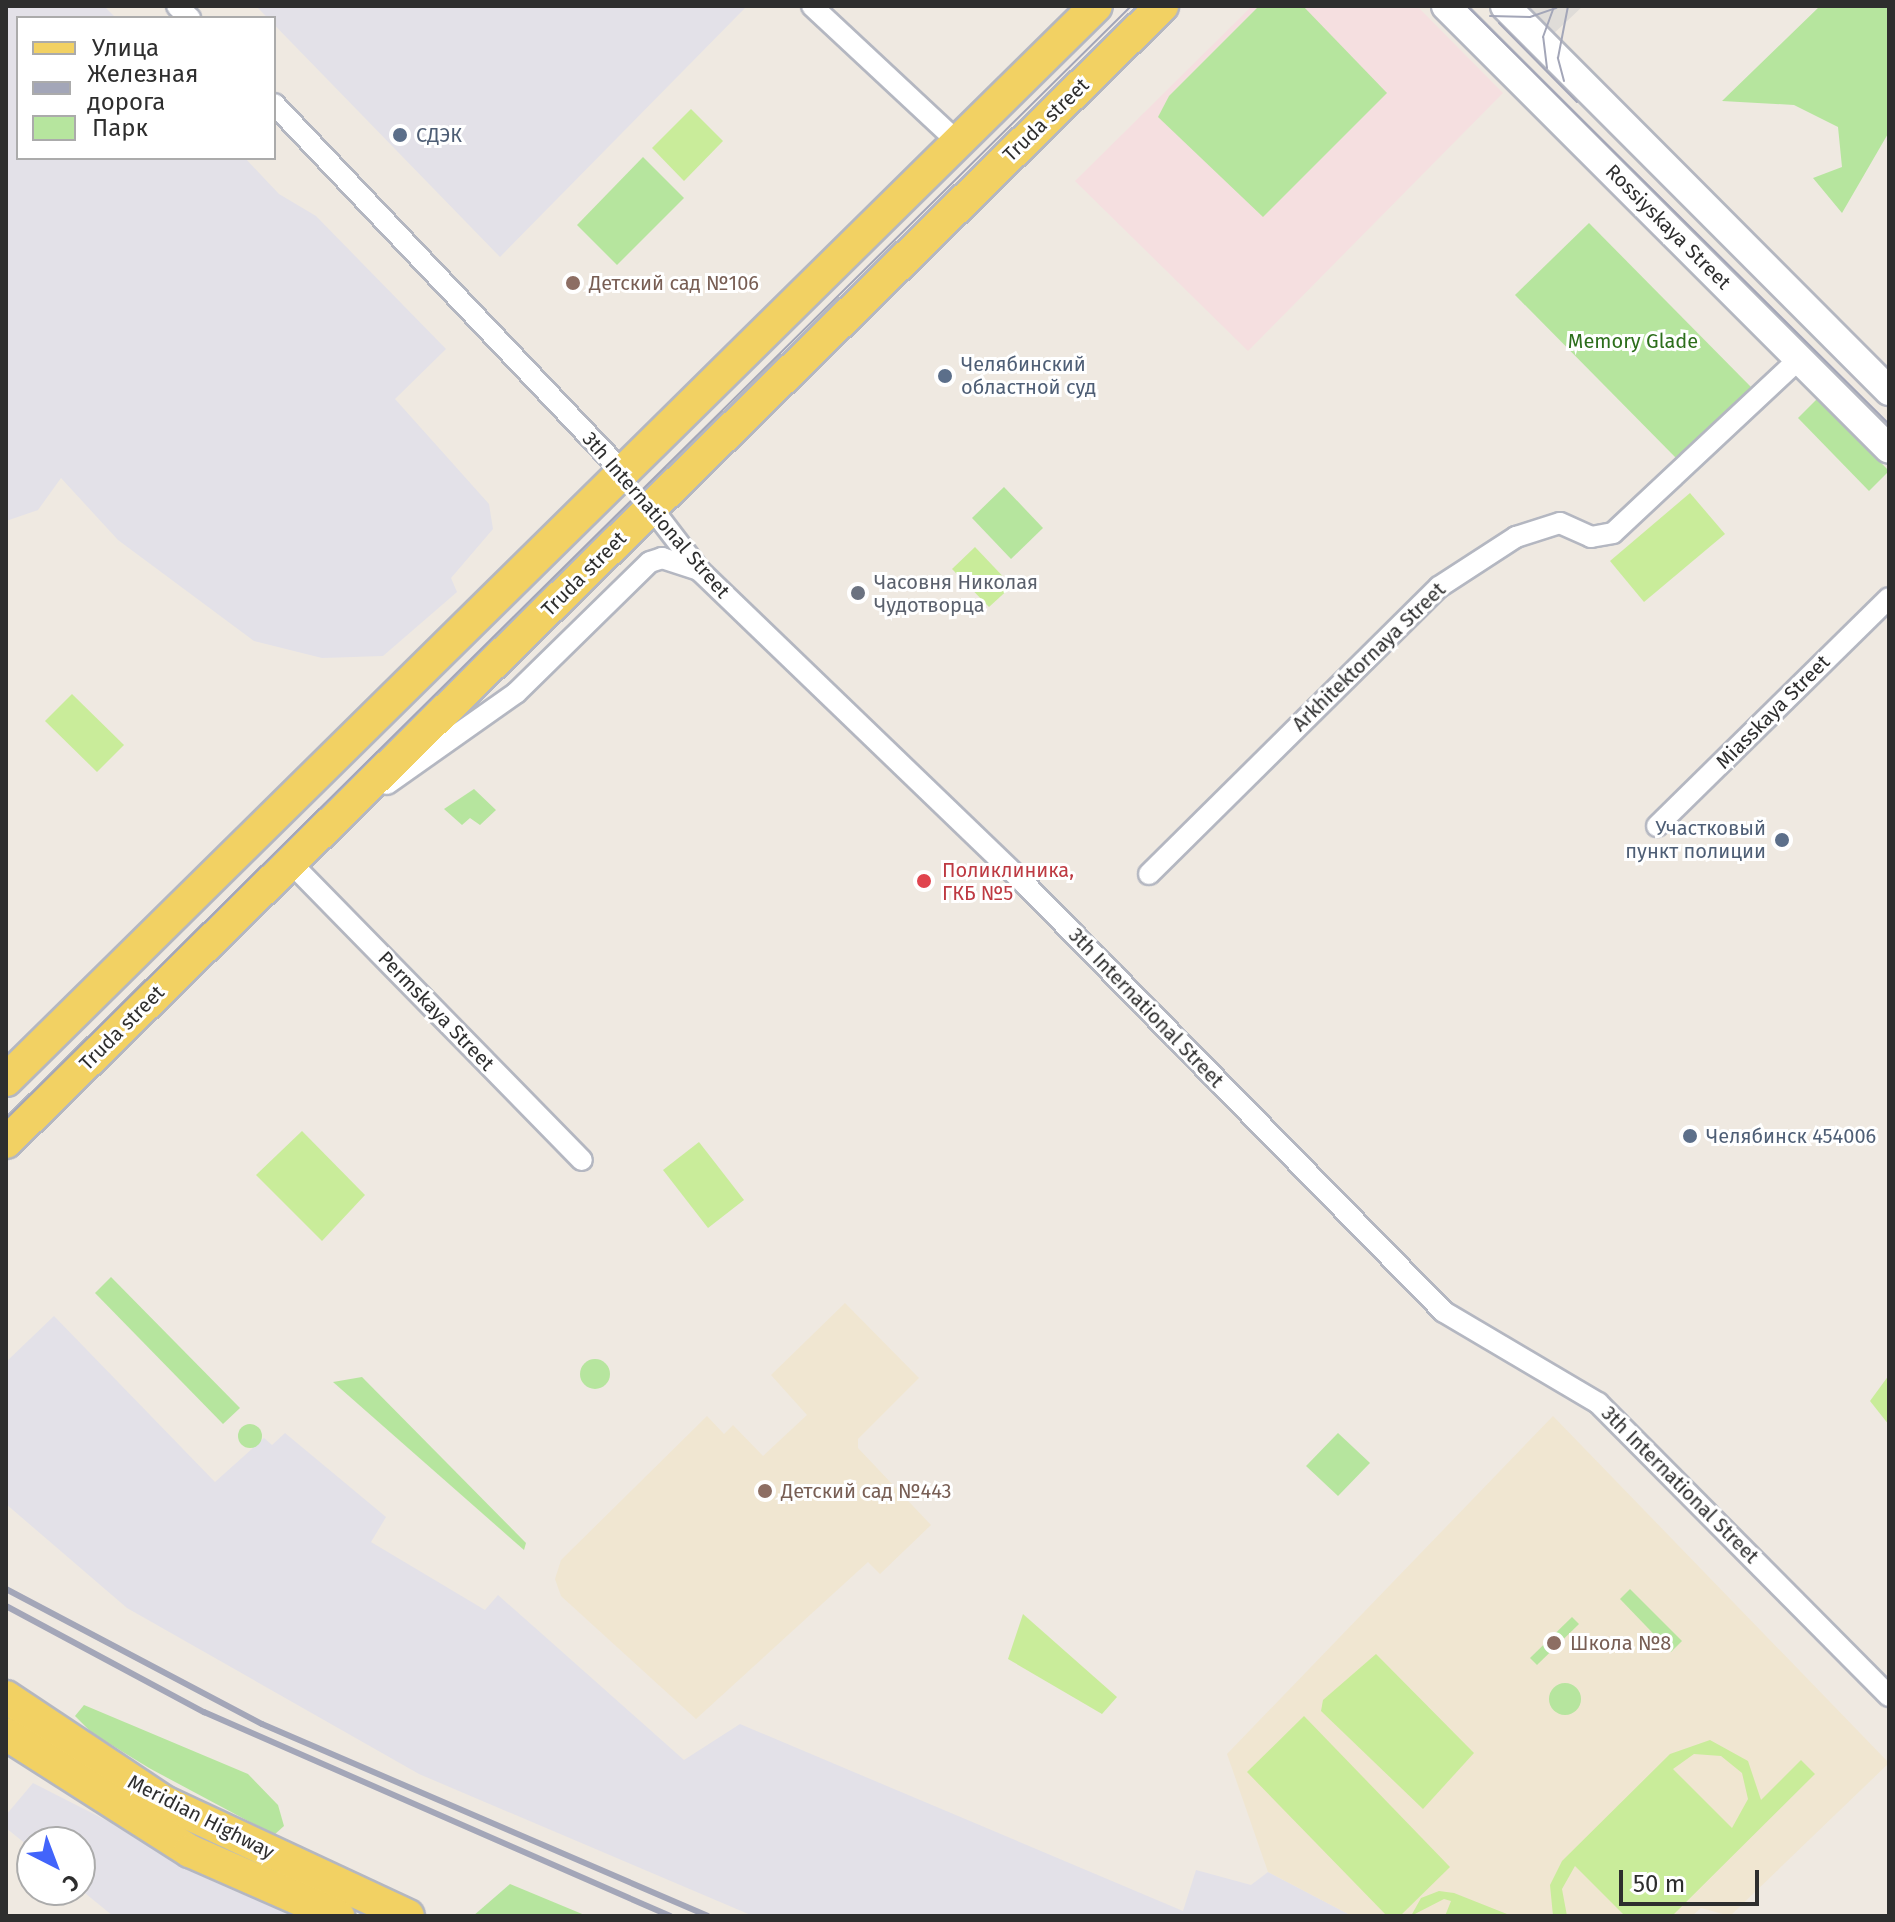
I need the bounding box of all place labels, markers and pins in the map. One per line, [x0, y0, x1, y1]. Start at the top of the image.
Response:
place label: СДЭК [416, 123, 462, 147]
marker: СДЭК [391, 126, 409, 144]
place label: Детский сад №106 [589, 271, 759, 295]
marker: Детский сад №106 [564, 274, 582, 292]
place label: Челябинский областной суд [961, 352, 1096, 399]
marker: Челябинский областной суд [936, 367, 954, 385]
place label: Часовня Николая Чудотворца [874, 570, 1038, 617]
marker: Часовня Николая Чудотворца [849, 584, 867, 602]
place label: Участковый пункт полиции [1625, 816, 1766, 863]
marker: Участковый пункт полиции [1773, 831, 1791, 849]
place label: Поликлиника, ГКБ №5 [942, 858, 1074, 905]
marker: Поликлиника, ГКБ №5 [913, 870, 935, 892]
place label: Челябинск 454006 [1706, 1124, 1876, 1148]
marker: Челябинск 454006 [1681, 1127, 1699, 1145]
place label: Детский сад №443 [781, 1479, 951, 1503]
marker: Детский сад №443 [756, 1482, 774, 1500]
place label: Школа №8 [1570, 1631, 1671, 1655]
marker: Школа №8 [1545, 1634, 1563, 1652]

